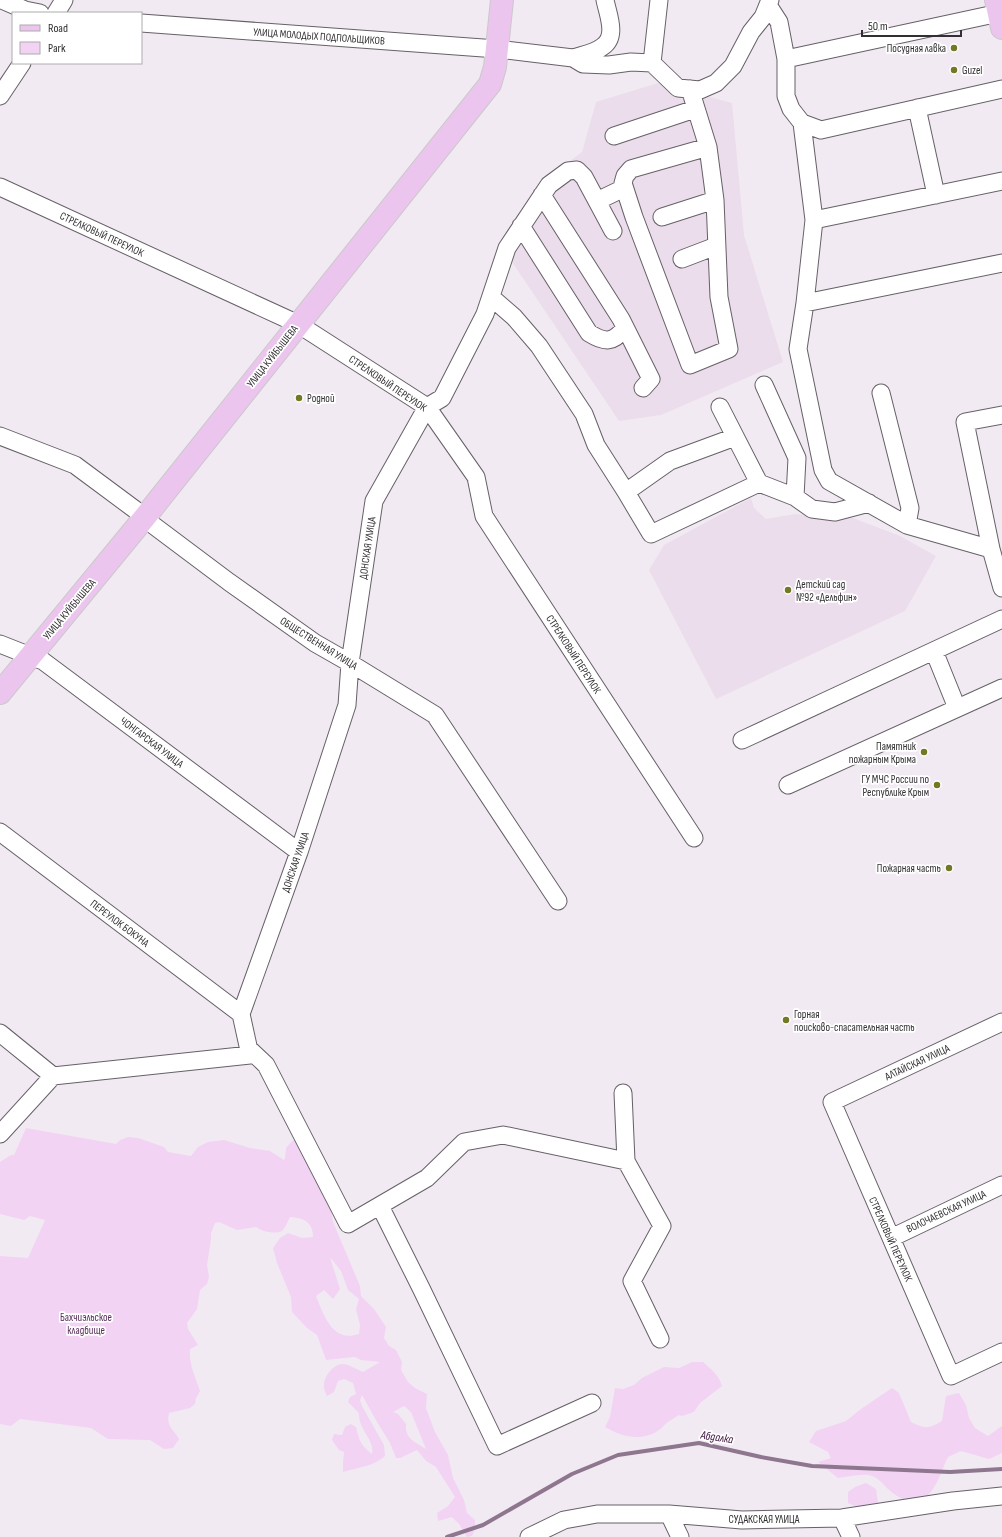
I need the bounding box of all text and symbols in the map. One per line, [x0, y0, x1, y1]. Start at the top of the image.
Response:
legend [12, 12, 142, 64]
scale bar [862, 12, 961, 38]
text: 50 m [868, 19, 888, 34]
text: Road [48, 21, 68, 36]
street label: УЛИЦА МОЛОДЫХ ПОДПОЛЬЩИКОВ [253, 25, 385, 48]
text: Park [48, 41, 66, 56]
place label: Посудная лавка [887, 42, 946, 55]
marker: Посудная лавка [949, 43, 959, 53]
place label: Guzel [962, 64, 982, 77]
marker: Guzel [949, 65, 959, 75]
street label: СТРЕЛКОВЫЙ ПЕРЕУЛОК [58, 208, 146, 260]
street label: УЛИЦА КУЙБЫШЕВА [243, 322, 301, 390]
street label: СТРЕЛКОВЫЙ ПЕРЕУЛОК [346, 352, 430, 414]
place label: Родной [307, 392, 335, 405]
marker: Родной [294, 393, 304, 403]
street label: ДОНСКАЯ УЛИЦА [357, 516, 378, 580]
street label: УЛИЦА КУЙБЫШЕВА [39, 575, 99, 642]
place label: Детский сад №92 «Дельфин» [796, 578, 857, 604]
marker: Детский сад №92 «Дельфин» [783, 585, 793, 595]
street label: СТРЕЛКОВЫЙ ПЕРЕУЛОК [543, 612, 605, 696]
street label: ОБЩЕСТВЕННАЯ УЛИЦА [278, 614, 360, 673]
street label: ЧОНГАРСКАЯ УЛИЦА [117, 714, 186, 771]
place label: Памятник пожарным Крыма [849, 740, 917, 766]
marker: Памятник пожарным Крыма [919, 747, 929, 757]
place label: ГУ МЧС России по Республике Крым [861, 773, 929, 799]
marker: ГУ МЧС России по Республике Крым [932, 780, 942, 790]
street label: ДОНСКАЯ УЛИЦА [279, 830, 312, 894]
place label: Пожарная часть [877, 862, 941, 875]
marker: Пожарная часть [944, 863, 954, 873]
street label: ПЕРЕУЛОК БОКУНА [88, 897, 152, 950]
place label: Горная поисково-спасательная часть [794, 1008, 915, 1034]
marker: Горная поисково-спасательная часть [781, 1015, 791, 1025]
street label: АЛТАЙСКАЯ УЛИЦА [881, 1041, 952, 1084]
street label: ВОЛОЧАЕВСКАЯ УЛИЦА [904, 1187, 988, 1236]
street label: СТРЕЛКОВЫЙ ПЕРЕУЛОК [866, 1195, 916, 1284]
park label: Бахчиэльское кладбище [60, 1311, 112, 1337]
water label: Абдалка [699, 1427, 734, 1447]
street label: СУДАКСКАЯ УЛИЦА [728, 1513, 800, 1526]

